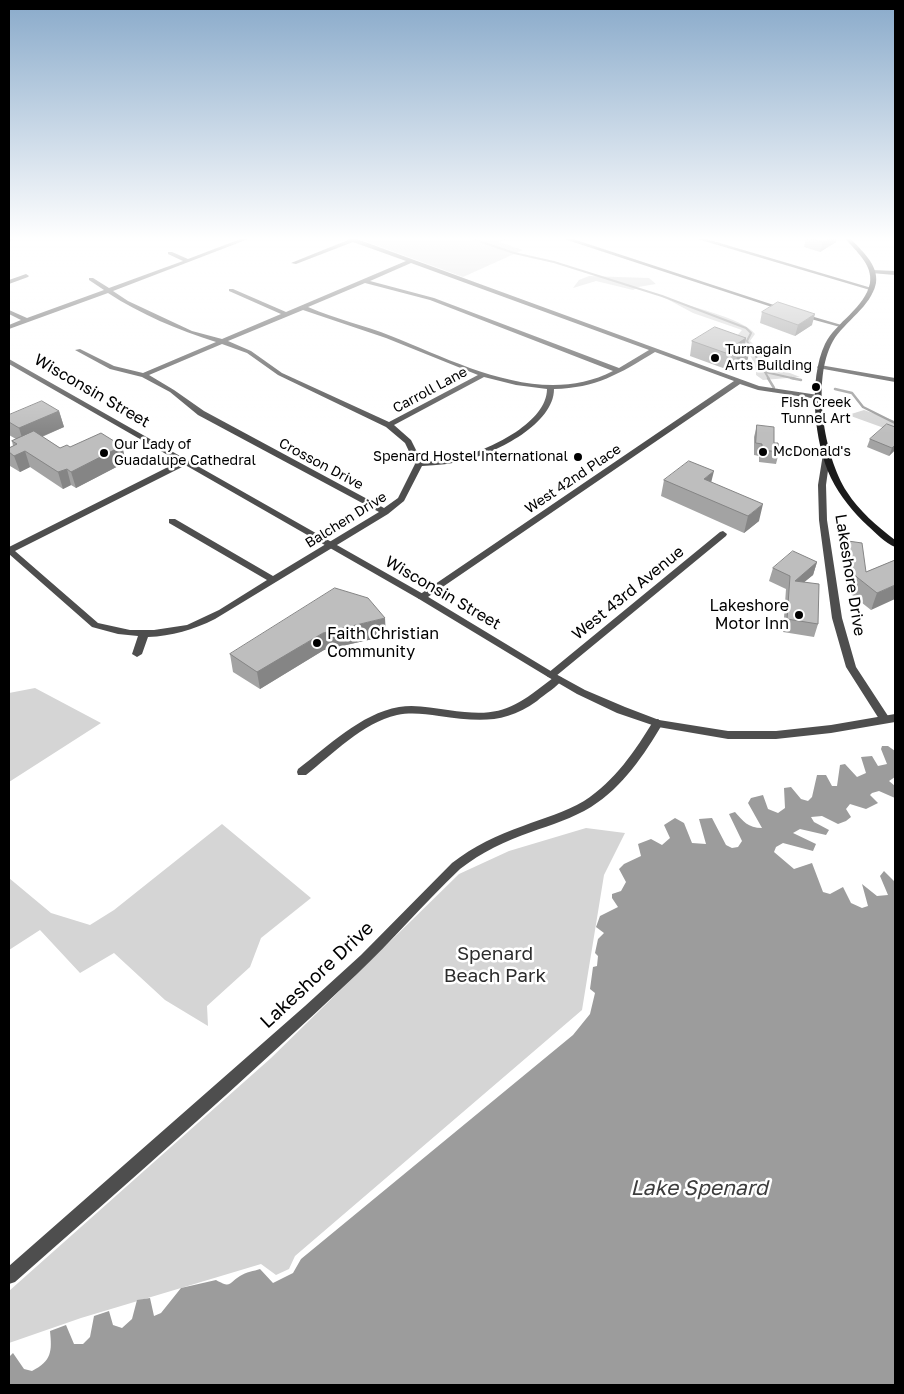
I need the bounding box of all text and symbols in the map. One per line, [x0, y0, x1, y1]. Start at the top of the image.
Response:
place label: Turnagain Arts Building [725, 342, 812, 374]
street label: Wisconsin Street [31, 350, 153, 432]
marker: Turnagain Arts Building [709, 352, 721, 364]
street label: Carroll Lane [390, 363, 470, 417]
marker: Fish Creek Tunnel Art [810, 381, 822, 393]
place label: Fish Creek Tunnel Art [781, 395, 851, 428]
street label: Crosson Drive [276, 435, 366, 493]
place label: Our Lady of Guadalupe Cathedral [114, 437, 256, 470]
street label: West 42nd Place [522, 441, 624, 517]
place label: McDonald's [773, 444, 851, 460]
marker: McDonald's [757, 446, 769, 458]
marker: Our Lady of Guadalupe Cathedral [98, 447, 110, 459]
place label: Spenard Hostel International [373, 449, 568, 465]
marker: Spenard Hostel International [572, 451, 584, 463]
street label: Balchen Drive [302, 488, 390, 552]
street label: Lakeshore Drive [831, 513, 869, 637]
street label: West 43rd Avenue [568, 542, 688, 644]
street label: Wisconsin Street [382, 552, 504, 634]
place label: Lakeshore Motor Inn [709, 596, 789, 634]
marker: Lakeshore Motor Inn [793, 609, 805, 621]
place label: Faith Christian Community [327, 624, 439, 662]
marker: Faith Christian Community [311, 637, 323, 649]
street label: Lakeshore Drive [256, 917, 378, 1033]
park label: Spenard Beach Park [444, 943, 546, 987]
water label: Lake Spenard [630, 1175, 768, 1201]

